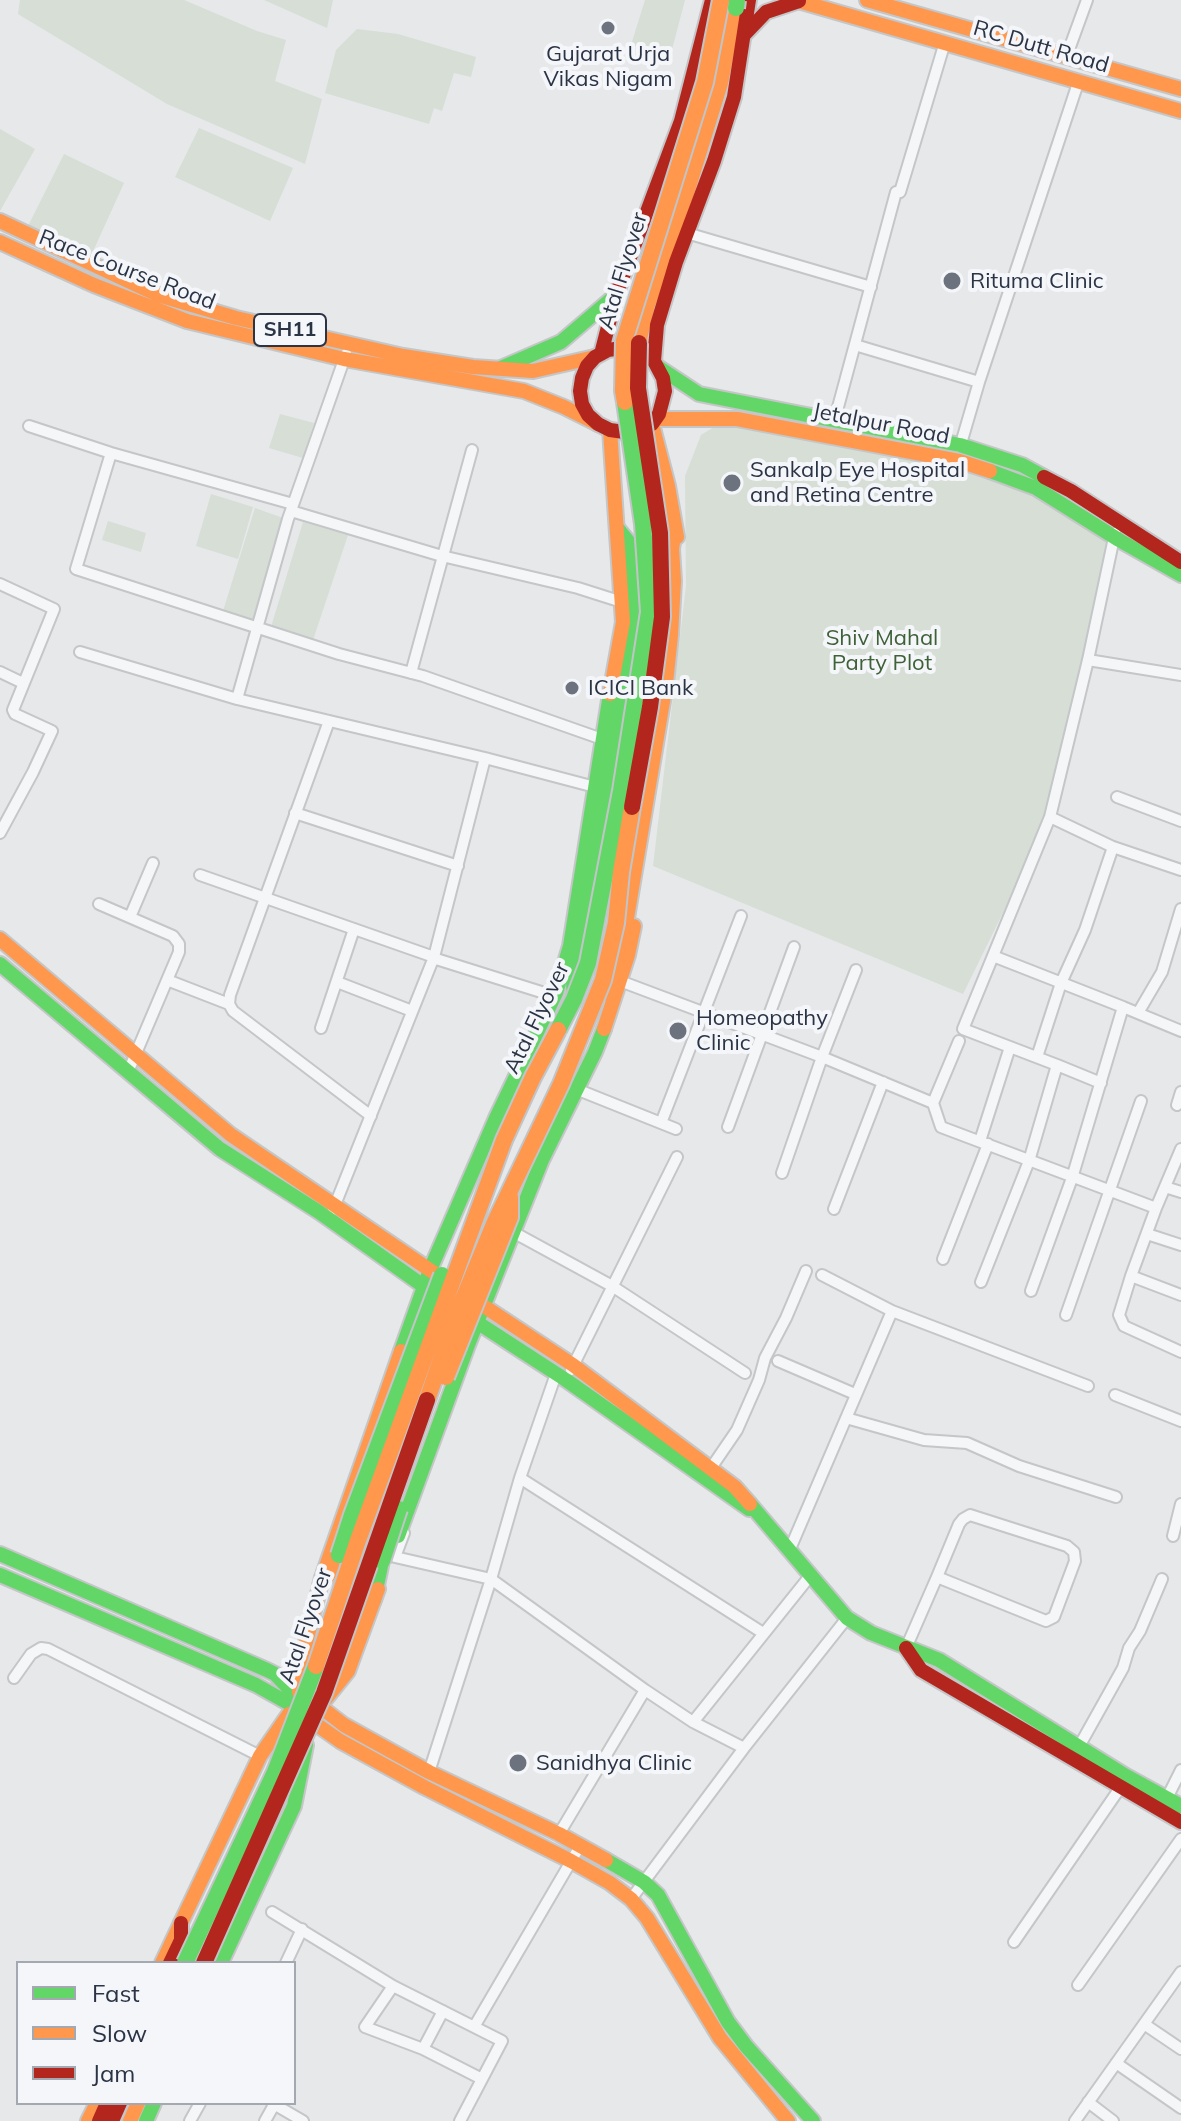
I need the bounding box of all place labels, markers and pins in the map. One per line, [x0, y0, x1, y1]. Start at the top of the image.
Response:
marker: Gujarat Urja Vikas Nigam [599, 19, 617, 37]
place label: Gujarat Urja Vikas Nigam [543, 41, 673, 92]
place label: Rituma Clinic [970, 268, 1104, 294]
marker: Rituma Clinic [941, 270, 963, 292]
place label: Sankalp Eye Hospital and Retina Centre [750, 457, 965, 508]
marker: Sankalp Eye Hospital and Retina Centre [721, 472, 743, 494]
place label: ICICI Bank [588, 675, 693, 701]
marker: ICICI Bank [563, 679, 581, 697]
place label: Homeopathy Clinic [696, 1005, 828, 1056]
marker: Homeopathy Clinic [667, 1020, 689, 1042]
place label: Sanidhya Clinic [536, 1750, 692, 1776]
marker: Sanidhya Clinic [507, 1752, 529, 1774]

